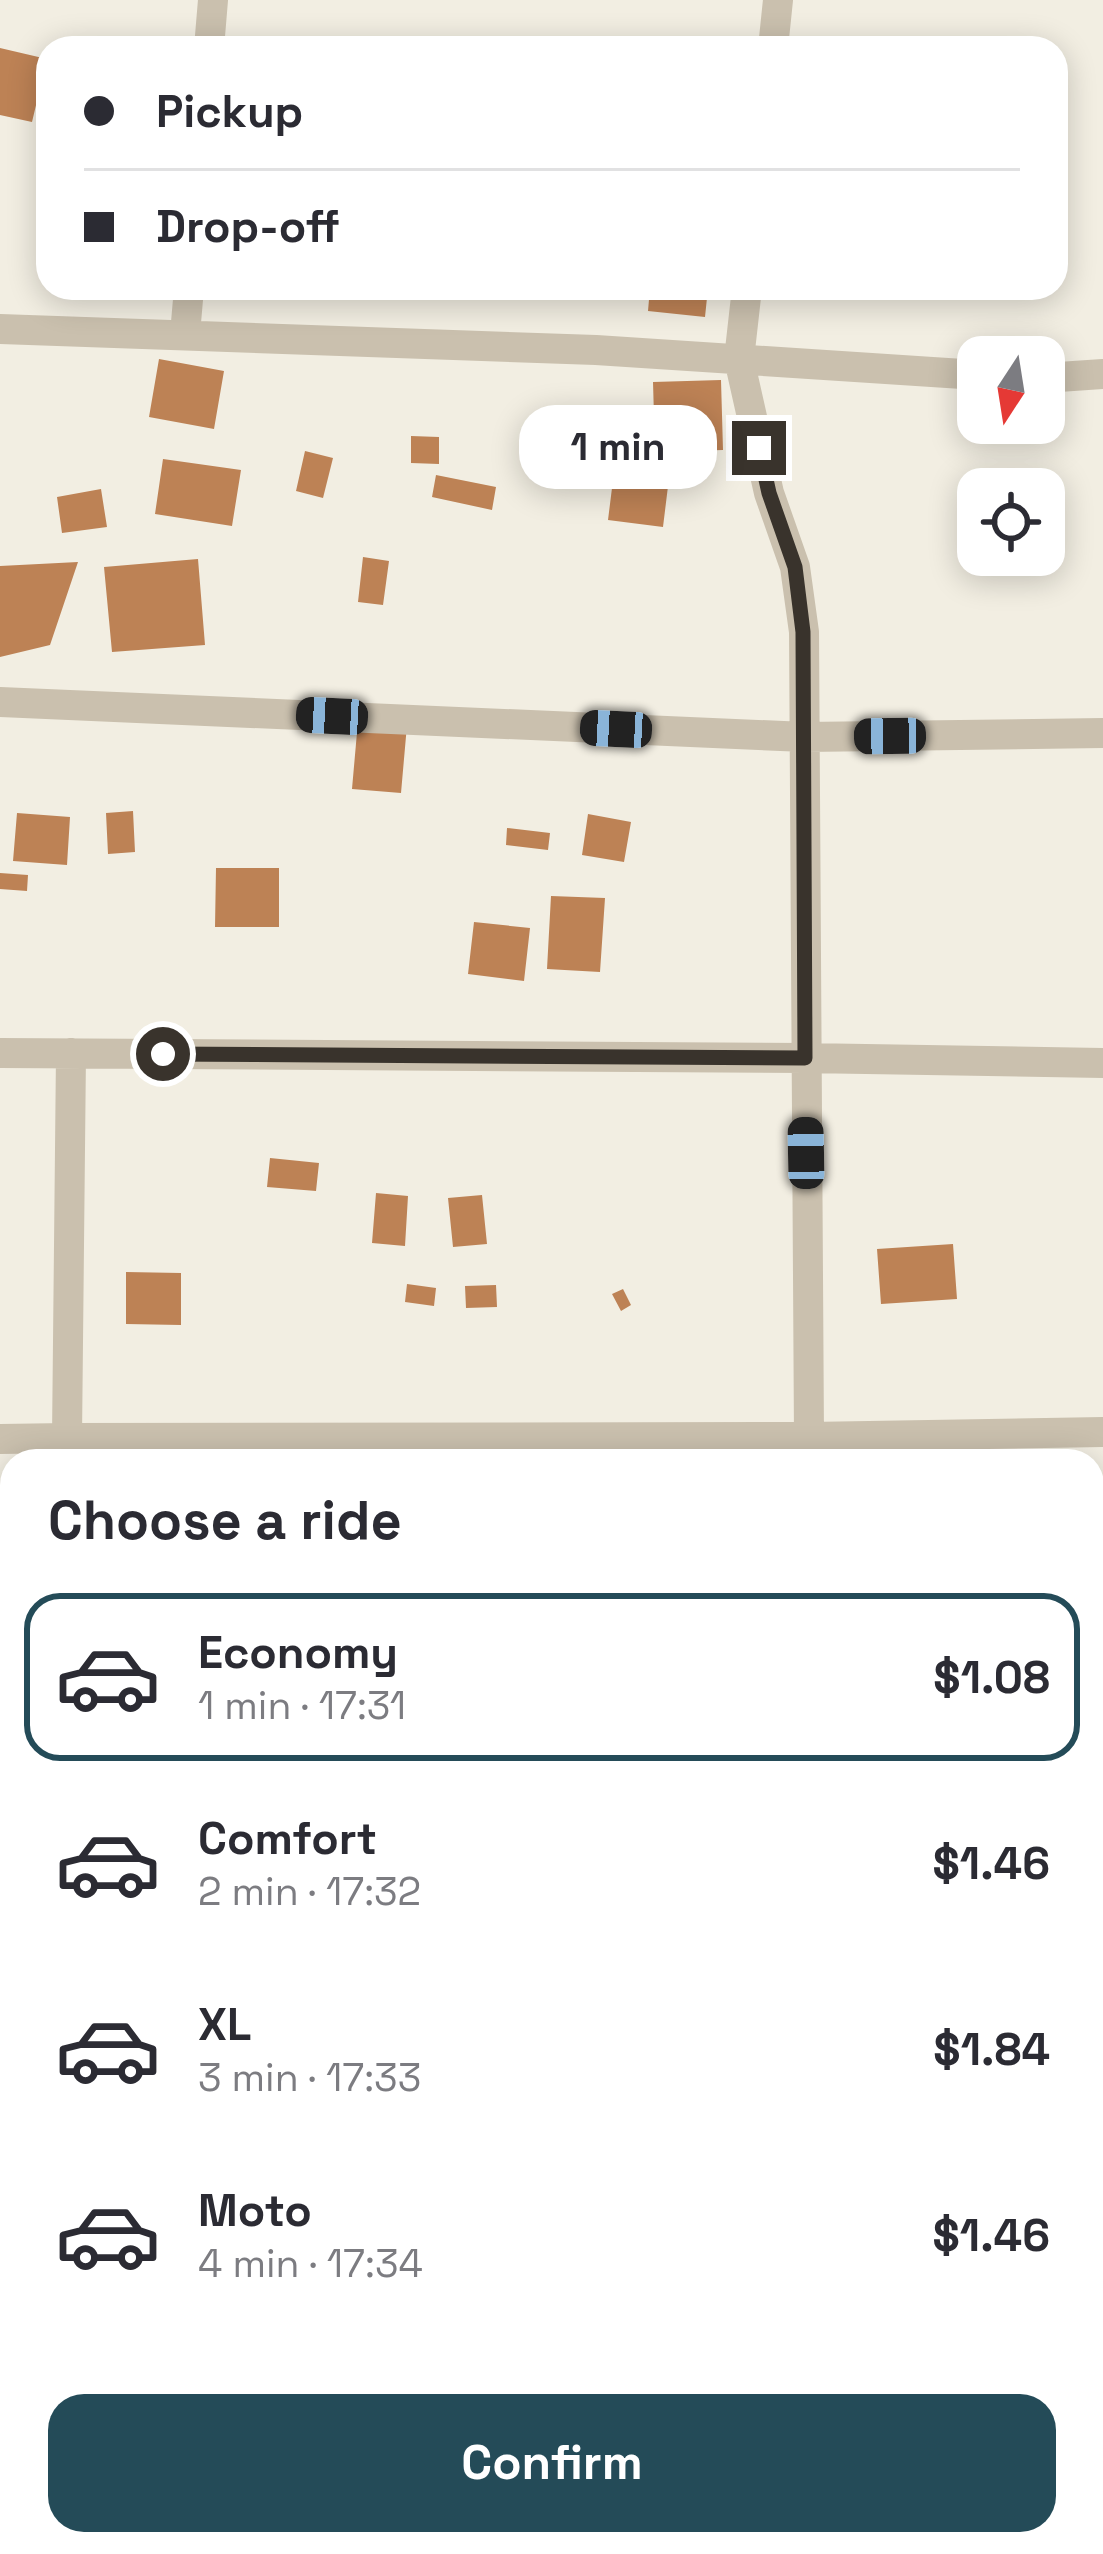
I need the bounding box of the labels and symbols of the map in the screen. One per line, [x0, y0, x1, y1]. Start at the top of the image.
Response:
north arrow [957, 336, 1065, 444]
callout: 1 min [519, 406, 717, 490]
route end [732, 421, 786, 475]
car [295, 696, 369, 736]
car [579, 709, 653, 749]
car [854, 717, 926, 755]
route start [136, 1027, 190, 1081]
car [787, 1117, 825, 1189]

